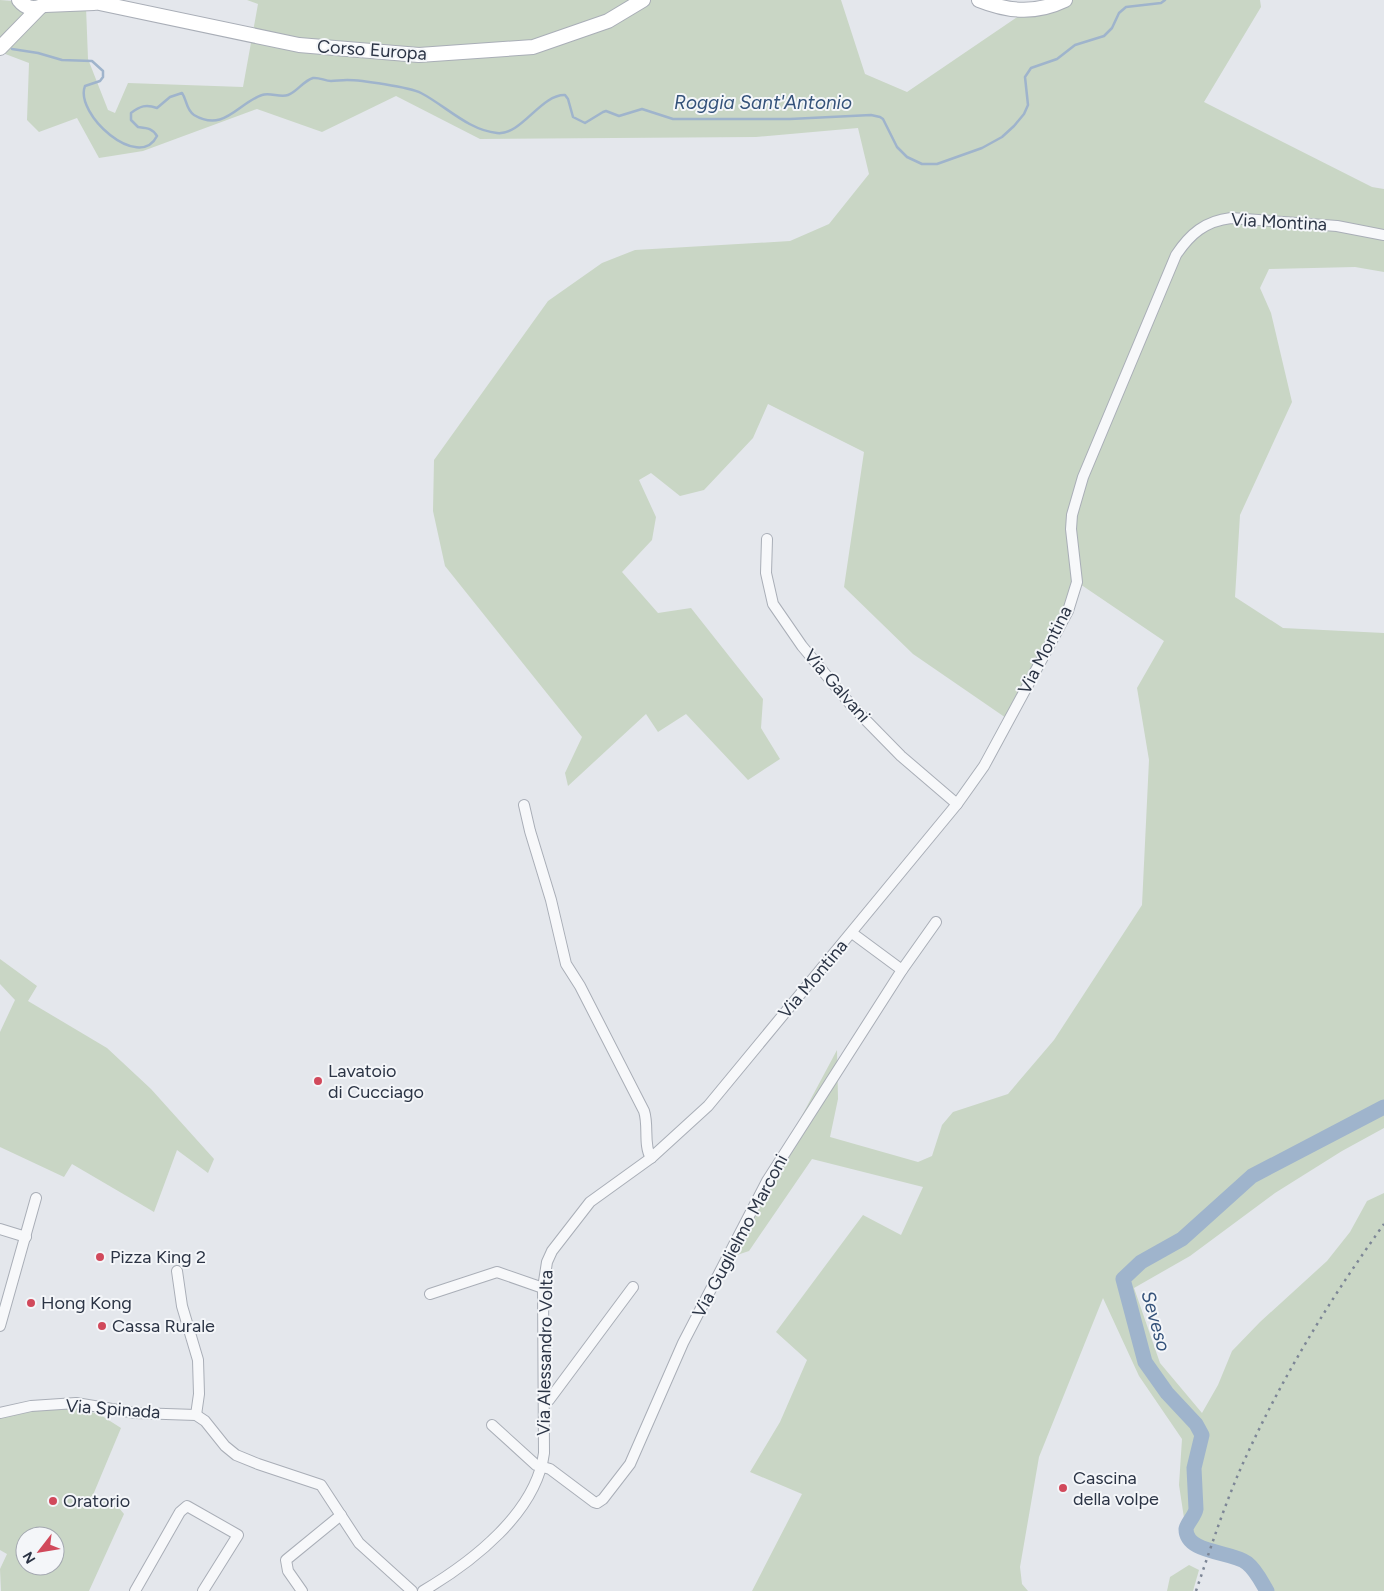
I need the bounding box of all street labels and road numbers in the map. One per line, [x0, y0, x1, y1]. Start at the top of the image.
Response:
street label: Corso Europa [316, 35, 428, 65]
street label: Via Montina [1230, 208, 1328, 236]
street label: Via Montina [1013, 602, 1077, 698]
street label: Via Galvani [799, 645, 875, 727]
street label: Via Montina [774, 935, 852, 1023]
street label: Via Guglielmo Marconi [688, 1151, 792, 1321]
street label: Via Alessandro Volta [533, 1270, 557, 1436]
street label: Via Spinada [65, 1395, 161, 1423]

